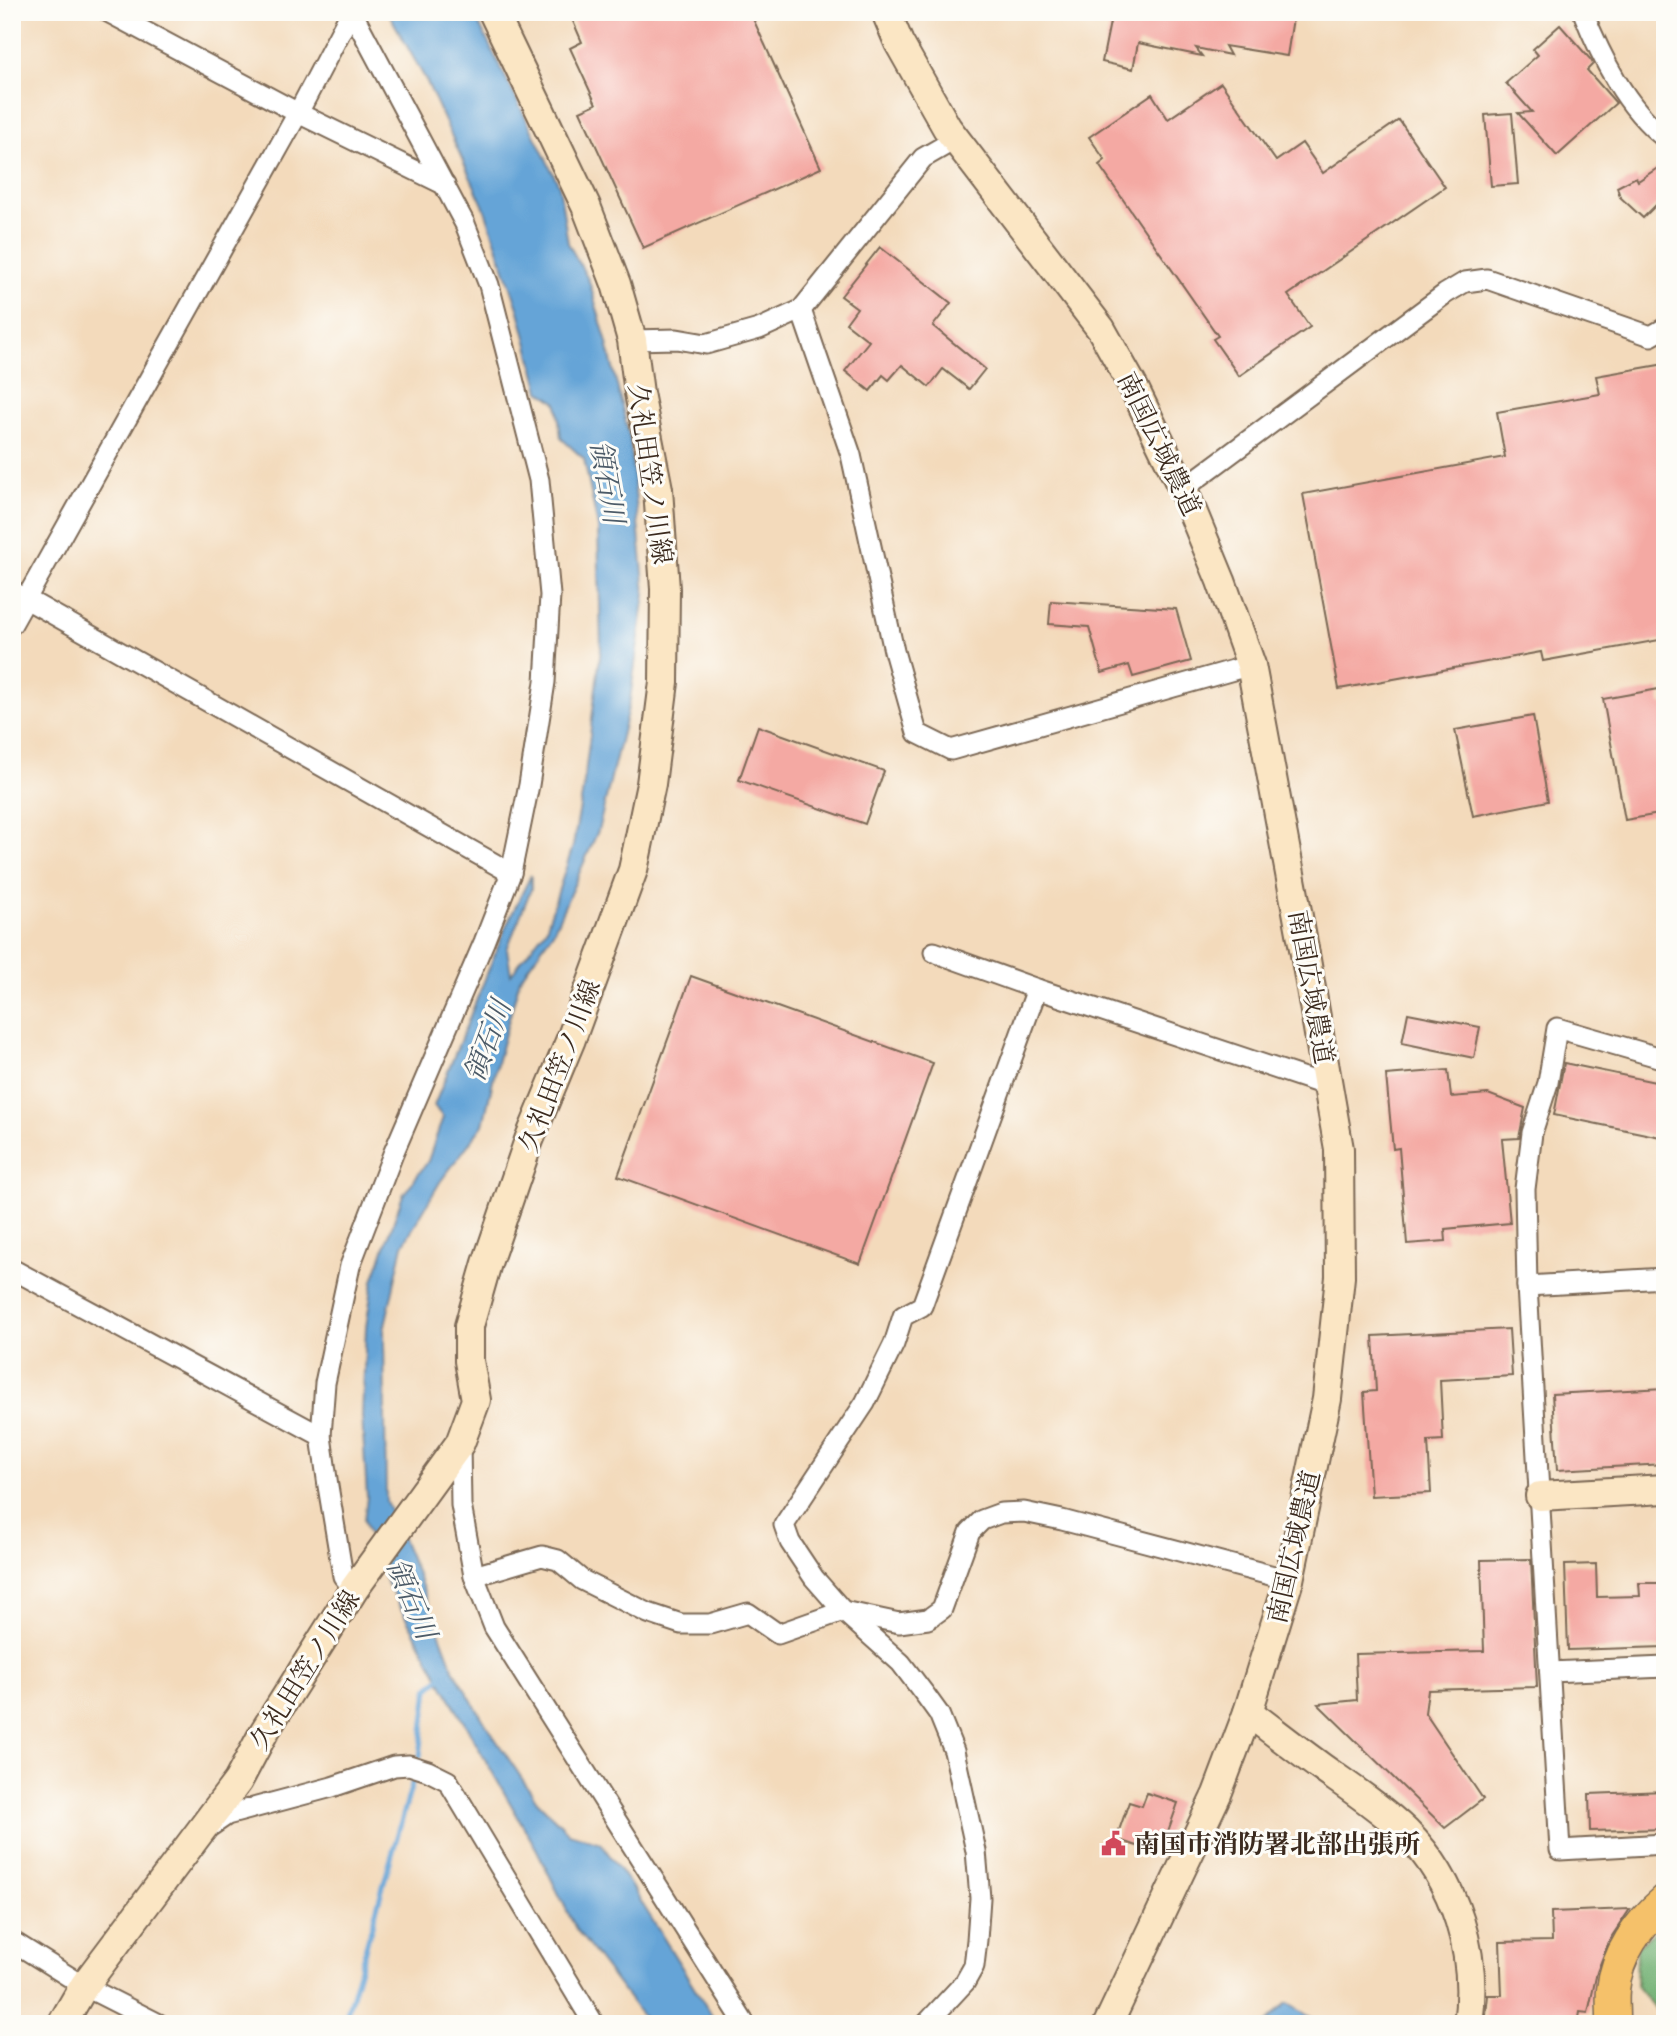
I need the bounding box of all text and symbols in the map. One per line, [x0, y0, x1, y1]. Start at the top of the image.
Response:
street label: 南国広域農道 [1109, 366, 1209, 522]
street label: 久礼田笠ノ川線 [620, 381, 680, 567]
water label: 領石川 [581, 437, 634, 530]
street label: 南国広域農道 [1280, 907, 1342, 1067]
street label: 久礼田笠ノ川線 [511, 975, 609, 1157]
water label: 領石川 [456, 992, 521, 1087]
street label: 南国広域農道 [1259, 1467, 1329, 1627]
water label: 領石川 [377, 1553, 446, 1648]
street label: 久礼田笠ノ川線 [242, 1584, 368, 1756]
place label: 南国市消防署北部出張所 [1134, 1827, 1420, 1862]
public building icon: 南国市消防署北部出張所 [1100, 1830, 1128, 1858]

